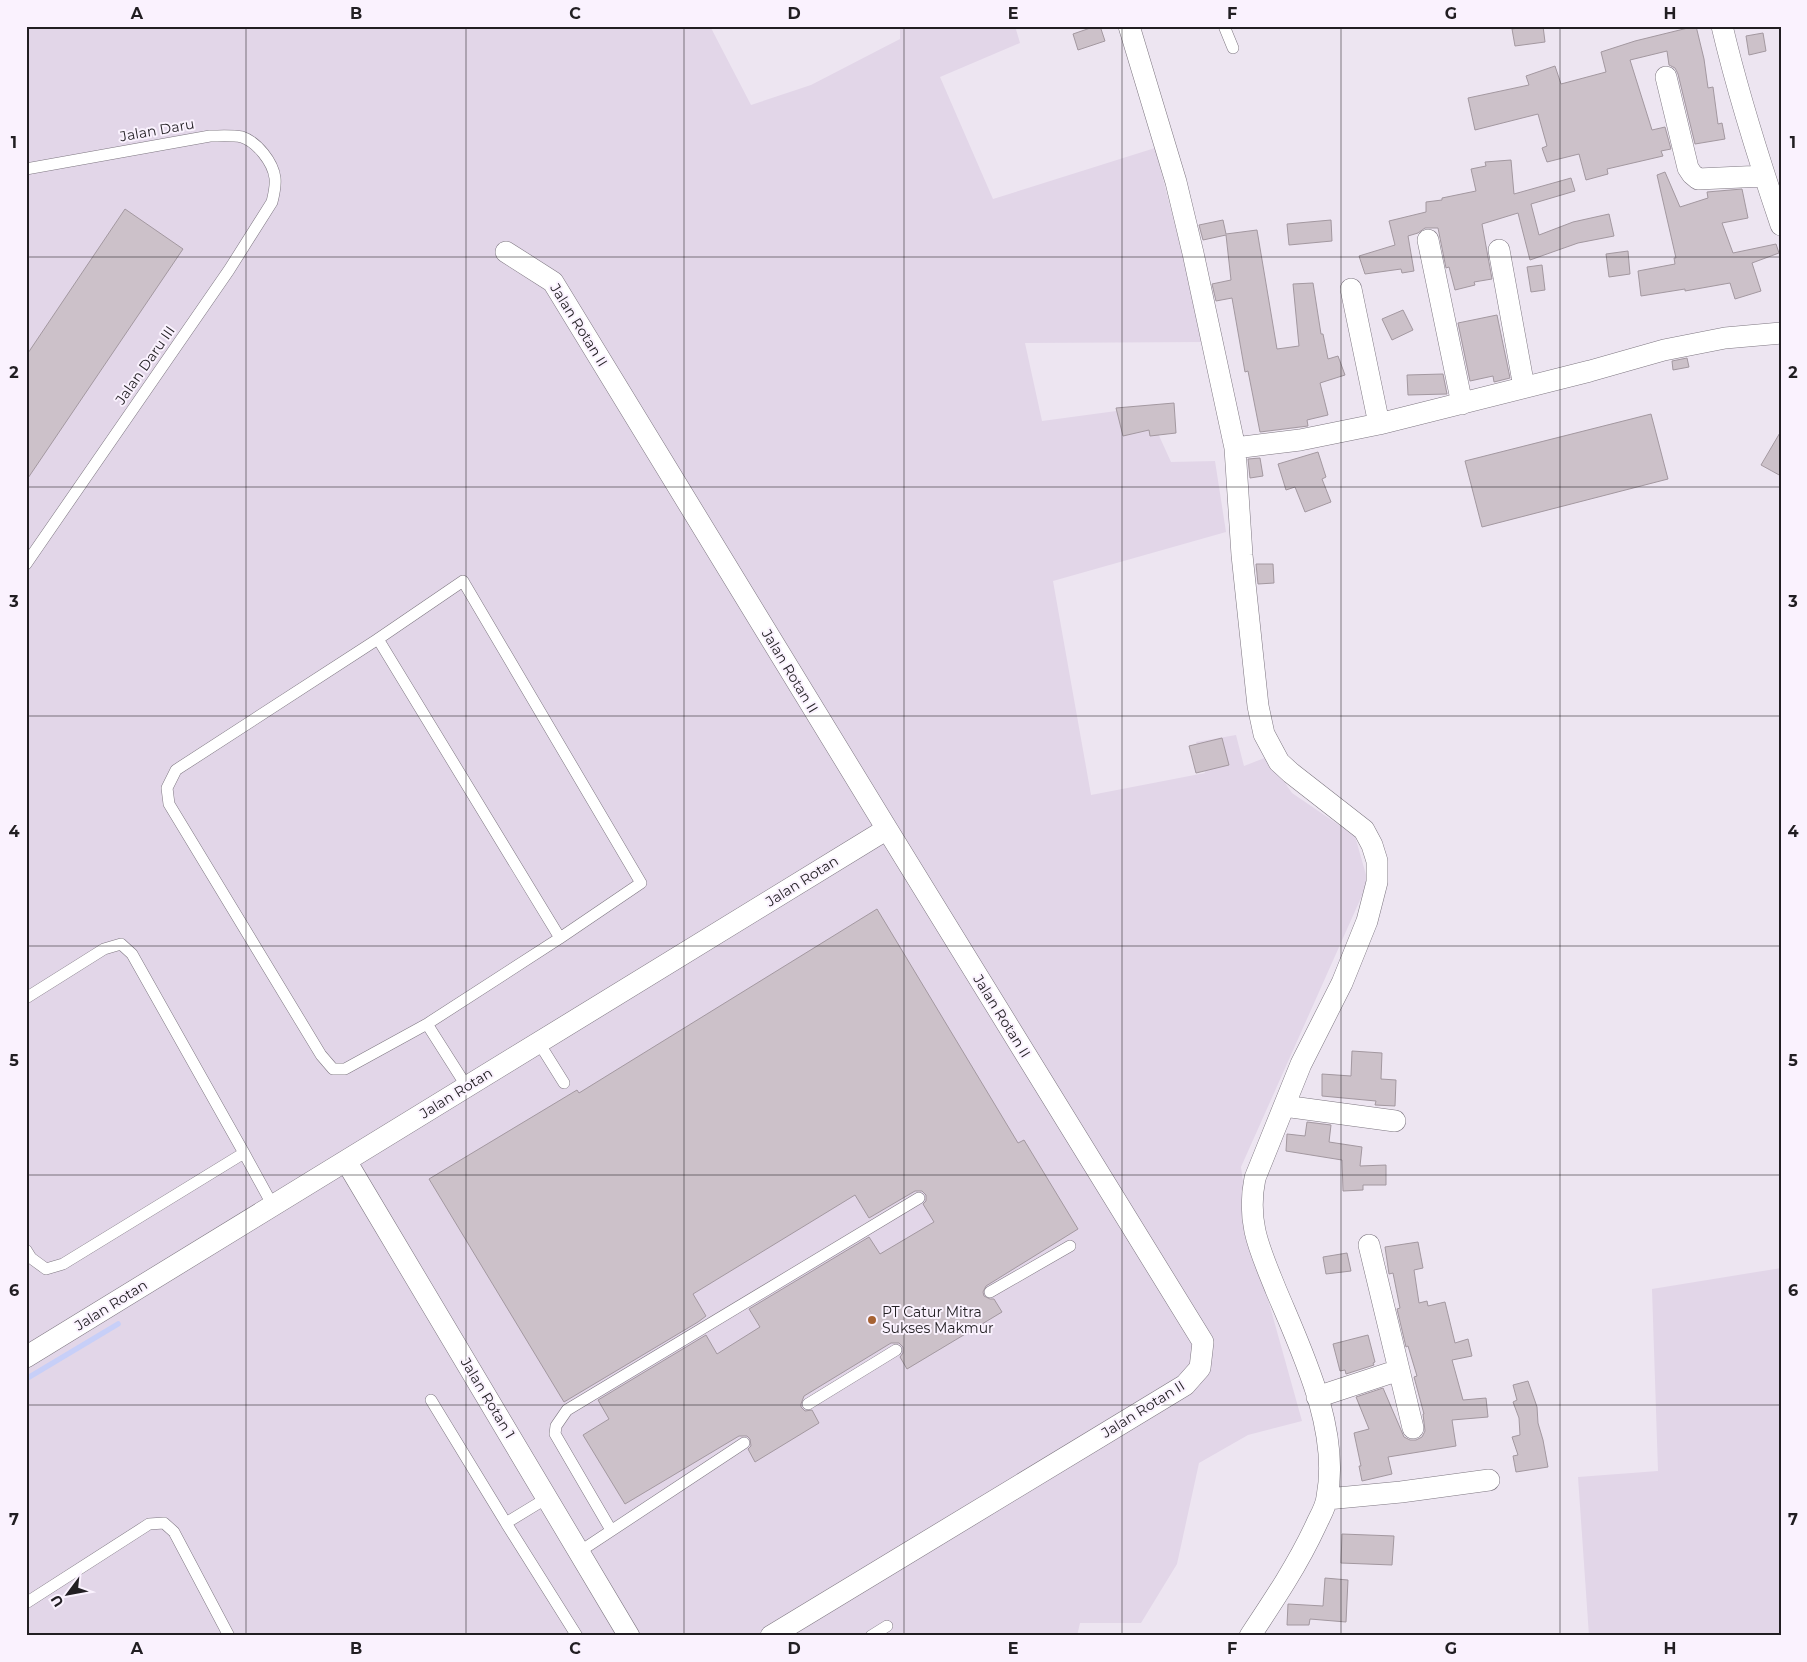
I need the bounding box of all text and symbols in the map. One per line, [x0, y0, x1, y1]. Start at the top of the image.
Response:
text: A [130, 4, 144, 23]
text: B [350, 4, 362, 23]
text: C [569, 4, 581, 23]
text: D [787, 4, 801, 23]
text: E [1008, 4, 1018, 23]
text: F [1227, 4, 1237, 23]
text: G [1445, 4, 1457, 23]
text: H [1664, 4, 1676, 23]
street label: Jalan Daru [117, 115, 196, 146]
text: 1 [11, 133, 17, 152]
text: 1 [1790, 133, 1796, 152]
street label: Jalan Rotan II [546, 279, 612, 370]
street label: Jalan Daru III [111, 322, 179, 409]
text: 2 [9, 363, 19, 382]
text: 2 [1788, 363, 1798, 382]
text: 3 [8, 592, 19, 611]
text: 3 [1787, 592, 1798, 611]
street label: Jalan Rotan II [757, 625, 822, 716]
text: 4 [8, 822, 20, 841]
text: 4 [1787, 822, 1799, 841]
street label: Jalan Rotan [761, 852, 842, 911]
street label: Jalan Rotan II [969, 970, 1035, 1061]
text: 5 [9, 1051, 19, 1070]
text: 5 [1788, 1051, 1798, 1070]
street label: Jalan Rotan [415, 1064, 496, 1123]
street label: Jalan Rotan [70, 1276, 151, 1335]
text: 6 [9, 1281, 19, 1300]
text: 6 [1788, 1281, 1798, 1300]
place label: PT Catur Mitra Sukses Makmur [882, 1303, 994, 1337]
marker: PT Catur Mitra Sukses Makmur [866, 1314, 878, 1326]
street label: Jalan Rotan 1 [456, 1353, 519, 1442]
street label: Jalan Rotan II [1097, 1376, 1188, 1442]
text: 7 [9, 1510, 19, 1529]
text: 7 [1788, 1510, 1798, 1529]
north arrow [42, 1570, 92, 1620]
text: U [46, 1591, 68, 1610]
text: A [130, 1639, 144, 1658]
text: B [350, 1639, 362, 1658]
text: C [569, 1639, 581, 1658]
text: D [787, 1639, 801, 1658]
text: E [1008, 1639, 1018, 1658]
text: F [1227, 1639, 1237, 1658]
text: G [1445, 1639, 1457, 1658]
text: H [1664, 1639, 1676, 1658]

